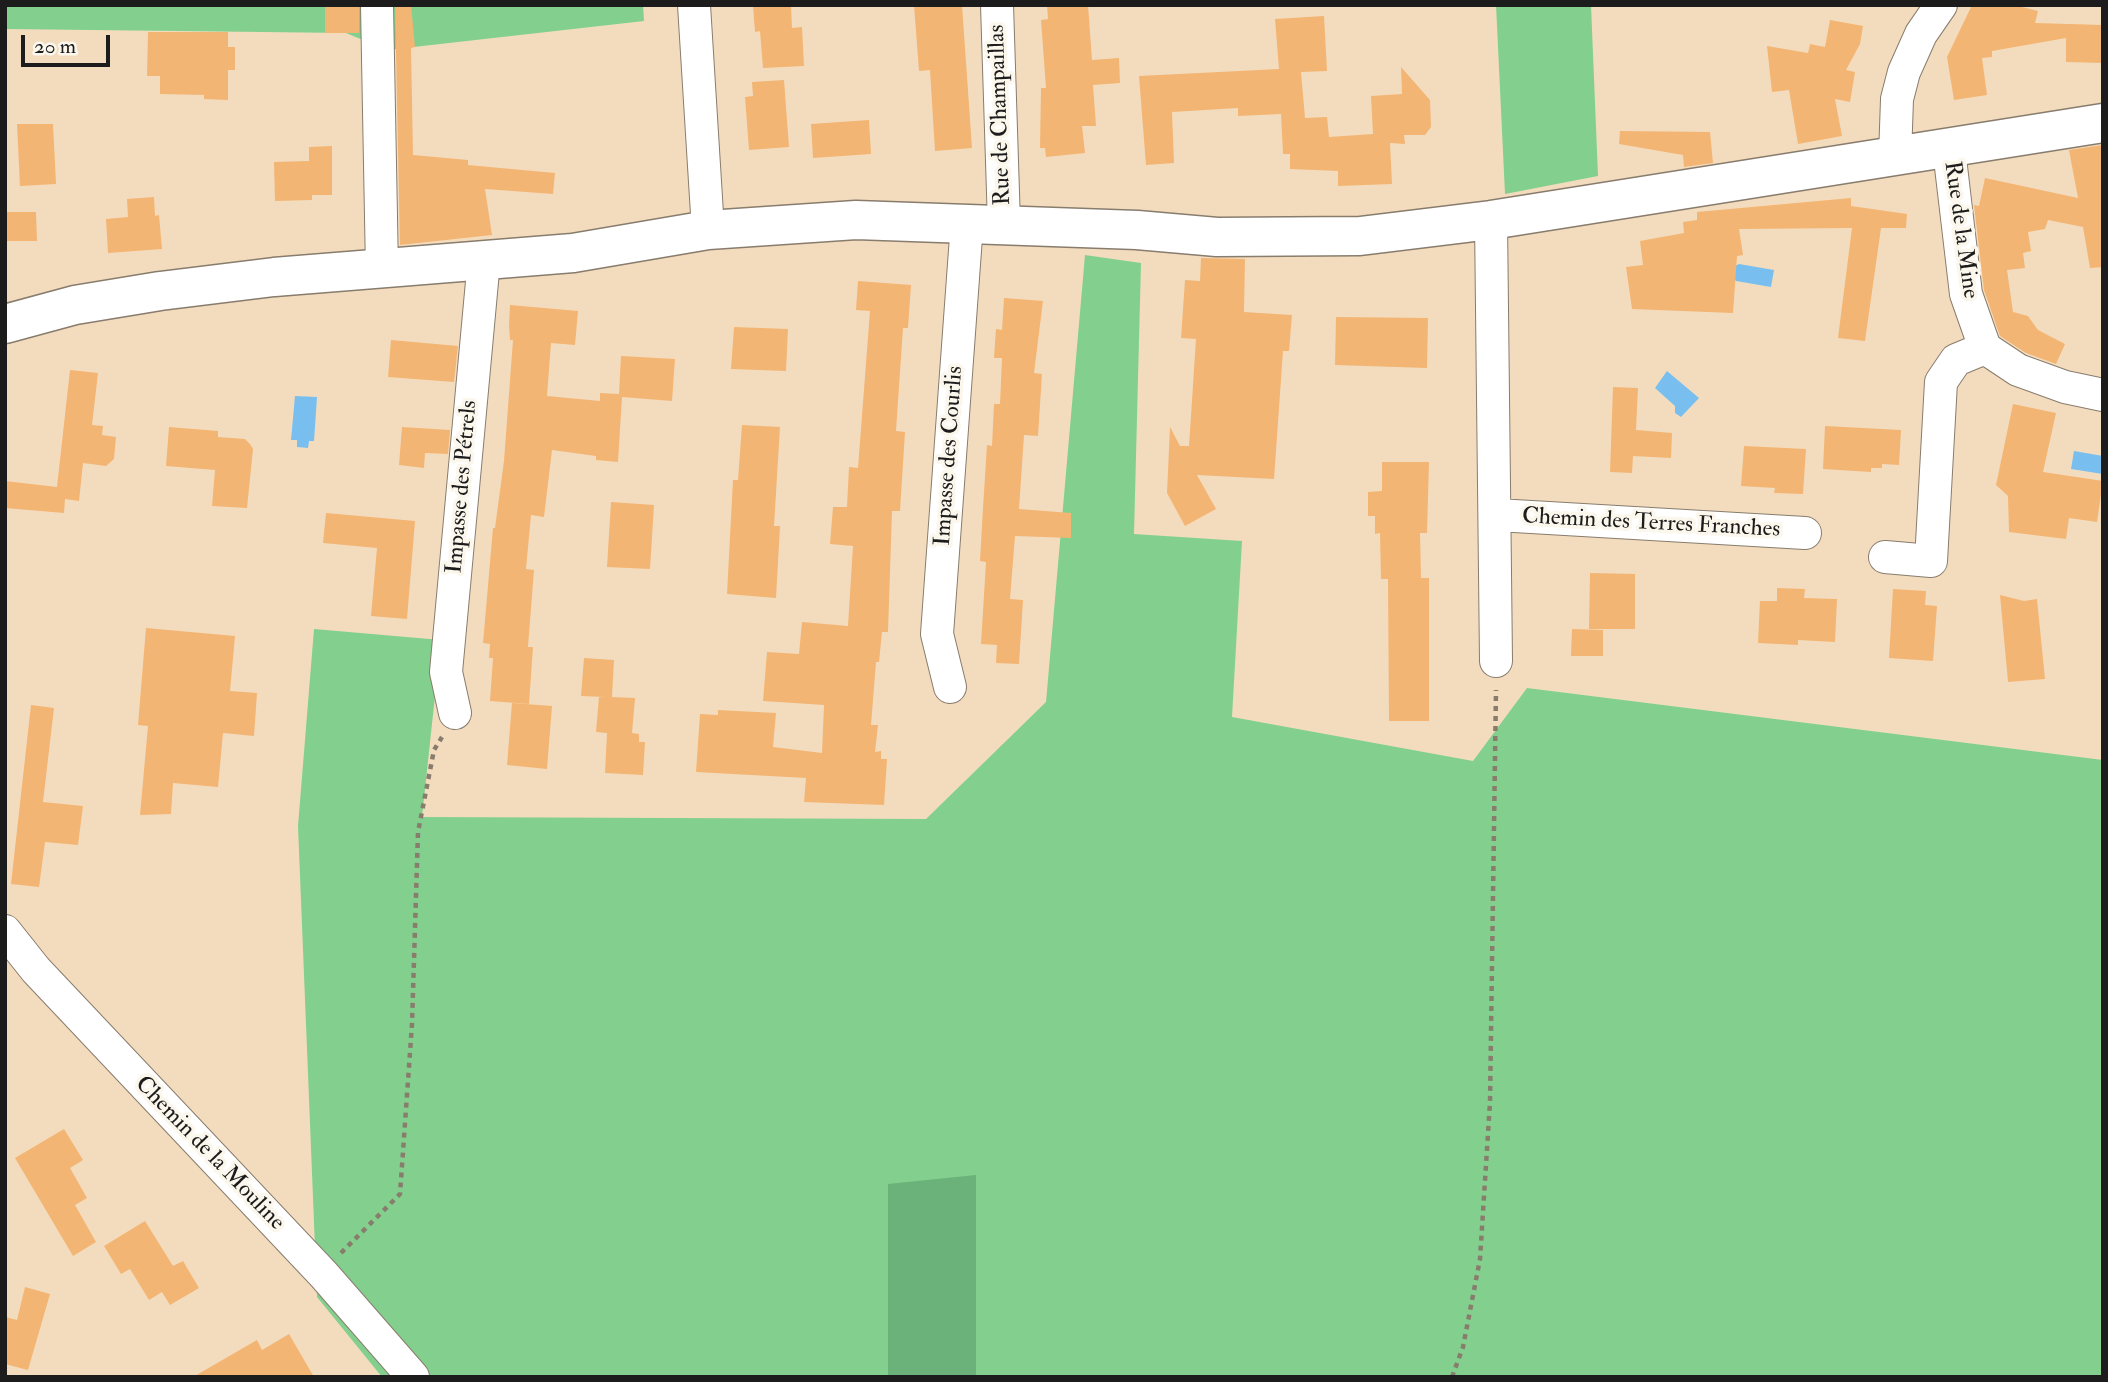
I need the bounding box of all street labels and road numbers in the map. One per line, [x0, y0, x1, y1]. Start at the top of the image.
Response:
street label: Rue de Champaillas [984, 24, 1018, 206]
street label: Rue de la Mine [1937, 160, 1983, 300]
street label: Impasse des Courlis [930, 365, 970, 547]
street label: Impasse des Pétrels [442, 399, 484, 575]
street label: Chemin des Terres Franches [1521, 503, 1781, 545]
street label: Chemin de la Mouline [128, 1071, 290, 1237]

